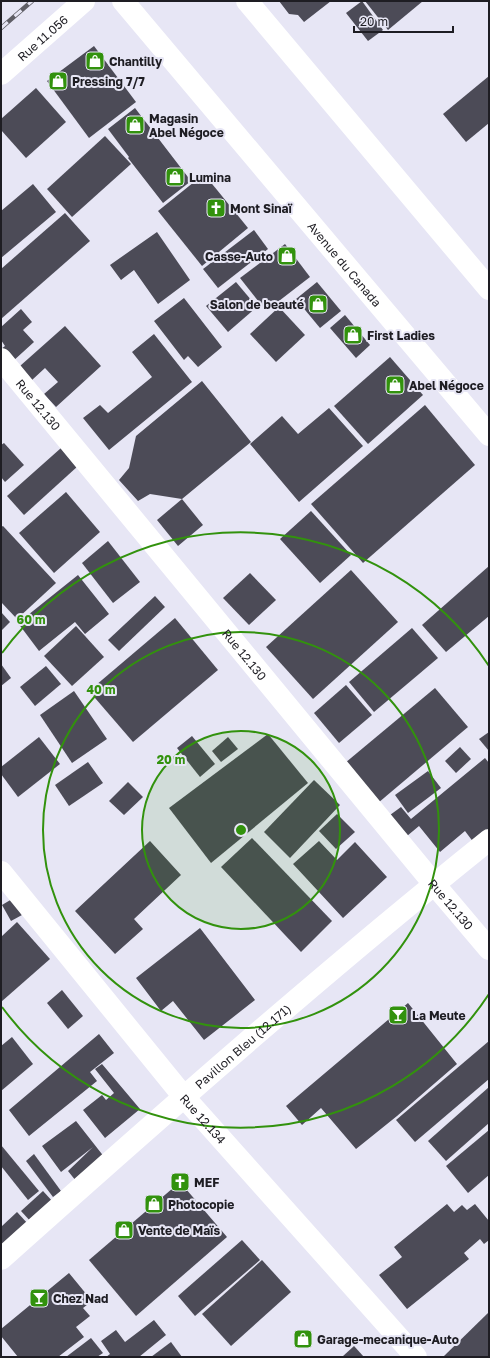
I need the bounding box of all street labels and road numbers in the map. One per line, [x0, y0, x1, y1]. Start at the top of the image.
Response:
street label: Rue 11.056 [14, 12, 71, 64]
street label: Avenue du Canada [305, 218, 385, 309]
street label: Rue 12.130 [13, 376, 64, 433]
street label: Rue 12.130 [219, 626, 270, 683]
street label: Rue 12.130 [425, 876, 477, 933]
street label: Pavillon Bleu (12.171) [192, 1001, 294, 1092]
street label: Rue 12.134 [177, 1091, 229, 1147]

